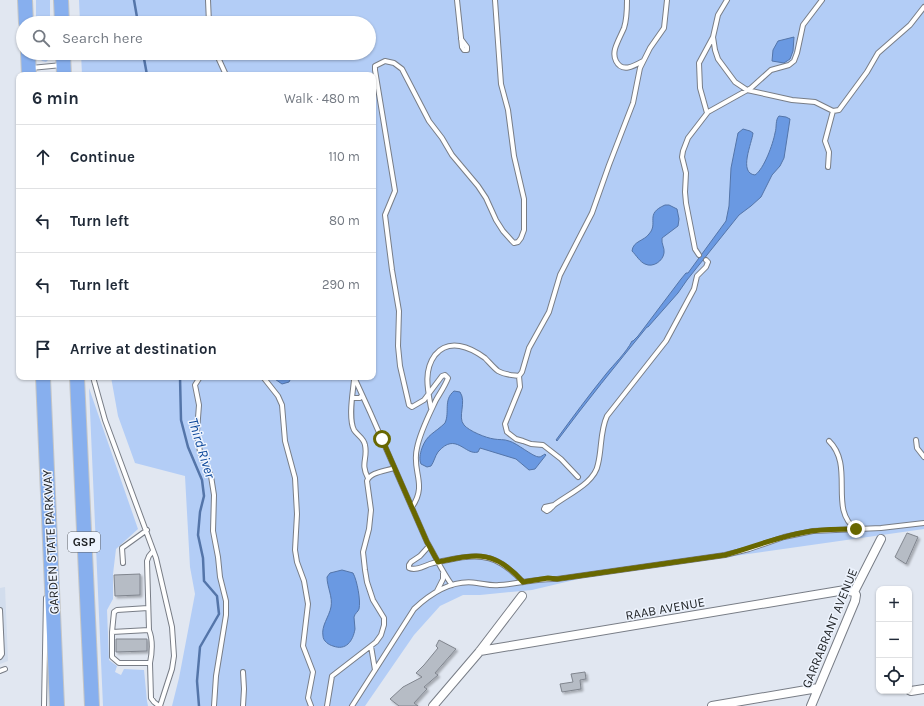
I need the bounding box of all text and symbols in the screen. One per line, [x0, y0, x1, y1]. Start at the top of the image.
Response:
search box [16, 16, 376, 60]
icon: search [30, 27, 52, 49]
text: Search here [62, 29, 143, 47]
text: 6 min [32, 88, 79, 108]
text: Walk · 480 m [284, 91, 360, 106]
icon: ahead [32, 146, 54, 168]
text: Continue [70, 148, 135, 166]
text: 110 m [328, 149, 360, 164]
icon: left [32, 210, 54, 232]
text: Turn left [70, 212, 129, 230]
text: 80 m [329, 213, 360, 228]
icon: left [32, 274, 54, 296]
text: Turn left [70, 276, 129, 294]
text: 290 m [322, 277, 360, 292]
icon: arrive [32, 338, 54, 360]
text: Arrive at destination [70, 340, 217, 358]
water label: Third River [184, 416, 219, 481]
route start [373, 430, 391, 448]
street label: GARDEN STATE PARKWAY [39, 469, 62, 615]
route end [847, 520, 865, 538]
road number: GSP [68, 532, 100, 552]
street label: GARRABRANT AVENUE [799, 566, 860, 690]
map controls [876, 586, 912, 694]
button: + [876, 586, 912, 622]
street label: RAAB AVENUE [624, 594, 706, 623]
button: − [876, 622, 912, 658]
button: locate [876, 658, 912, 694]

